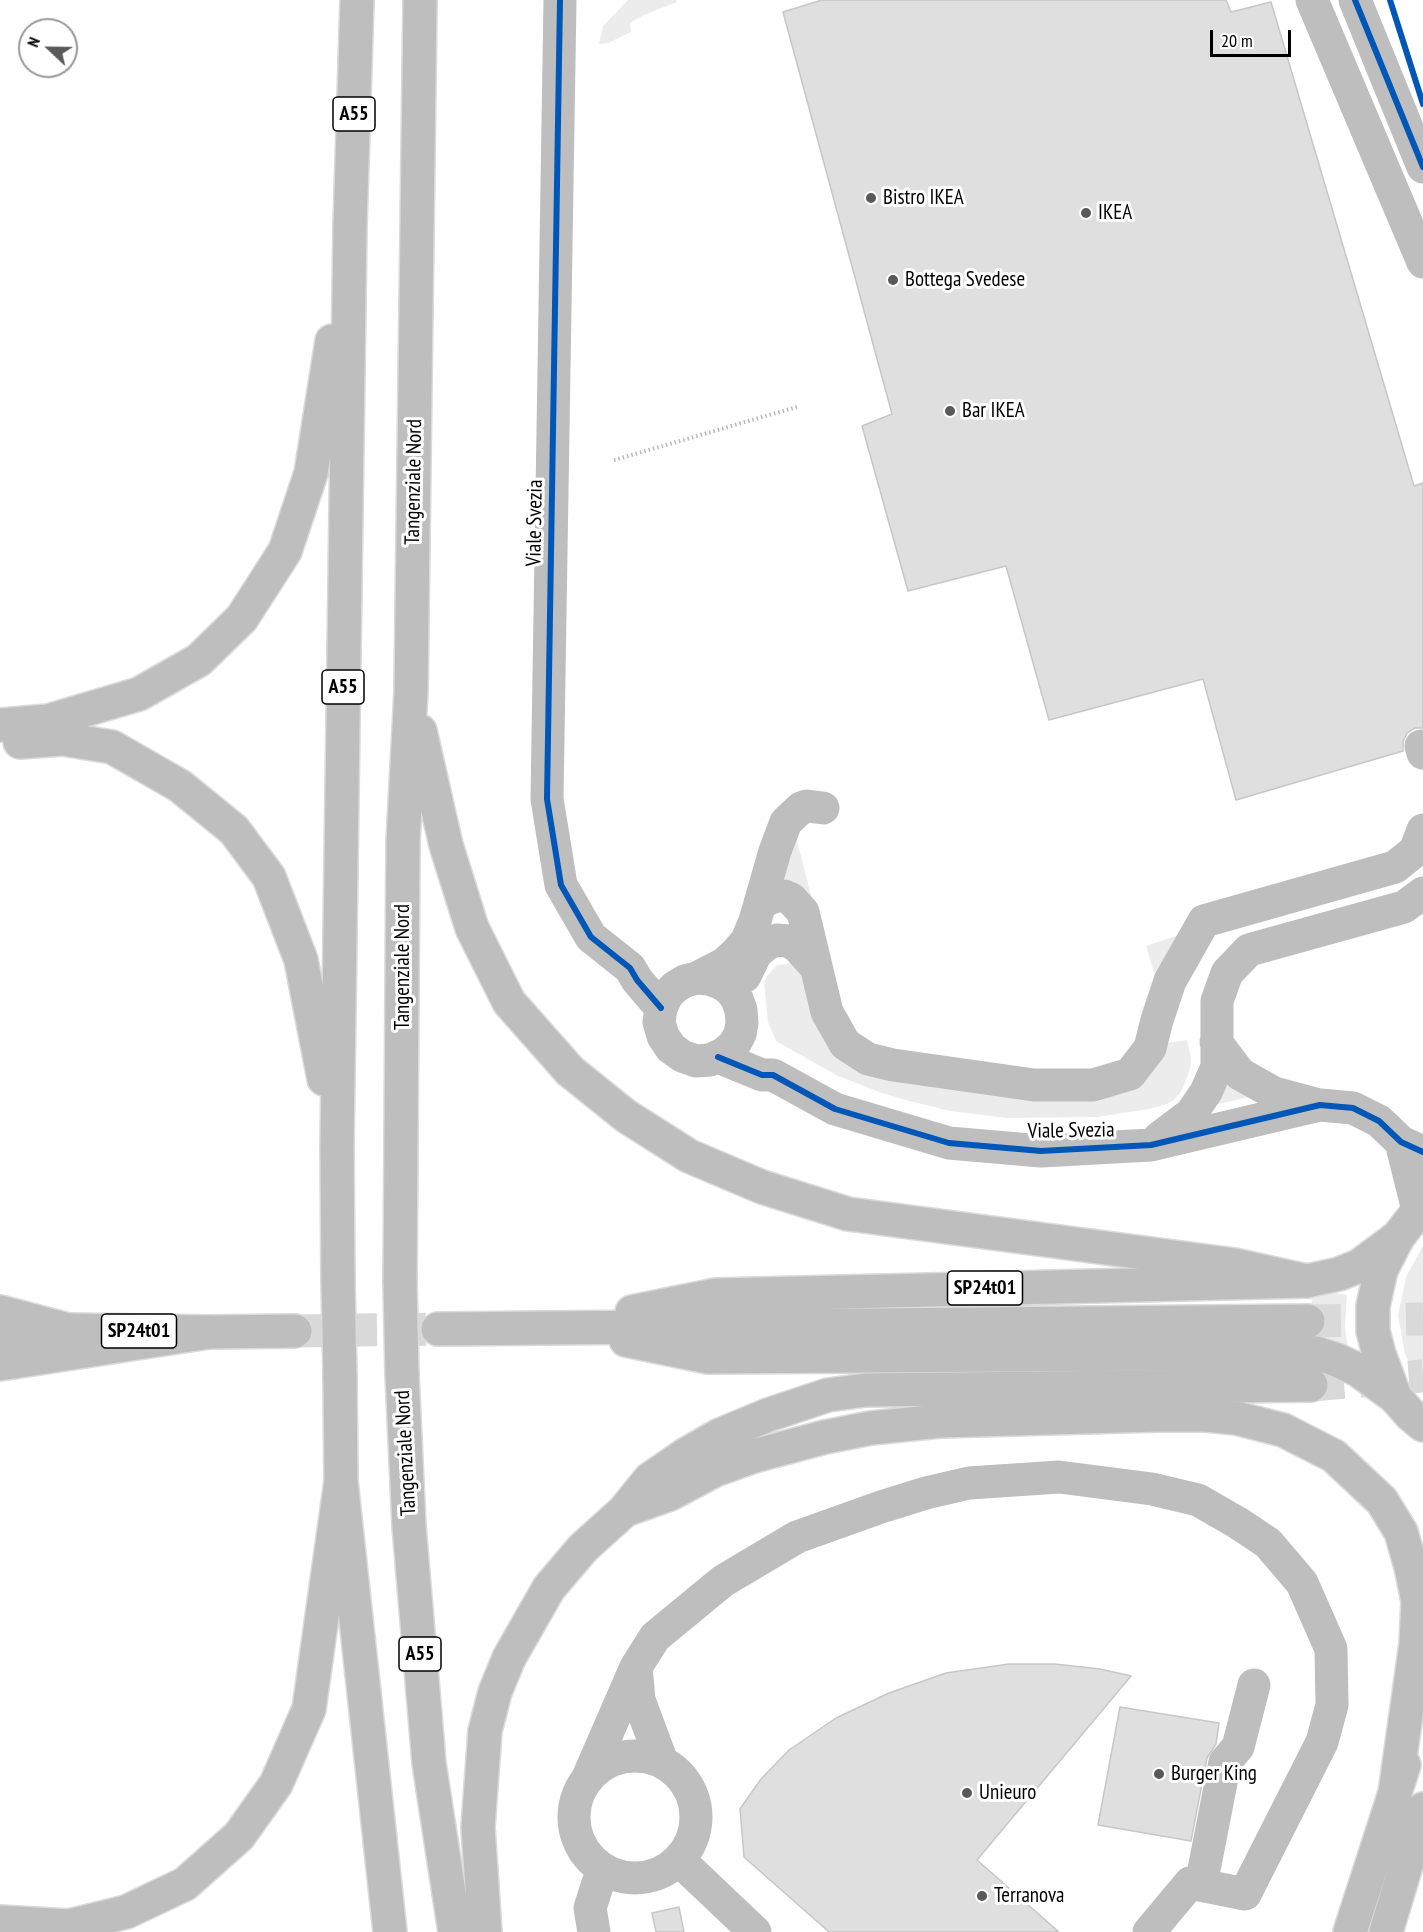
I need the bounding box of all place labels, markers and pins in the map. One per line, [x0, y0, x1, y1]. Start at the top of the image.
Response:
place label: Bistro IKEA [883, 185, 964, 211]
marker: Bistro IKEA [864, 191, 878, 205]
place label: IKEA [1098, 200, 1132, 226]
marker: IKEA [1079, 206, 1093, 220]
place label: Bottega Svedese [905, 267, 1025, 293]
marker: Bottega Svedese [886, 273, 900, 287]
place label: Bar IKEA [962, 398, 1025, 424]
marker: Bar IKEA [943, 404, 957, 418]
place label: Burger King [1171, 1761, 1257, 1787]
marker: Burger King [1152, 1767, 1166, 1781]
place label: Unieuro [979, 1780, 1036, 1806]
marker: Unieuro [960, 1786, 974, 1800]
place label: Terranova [994, 1883, 1064, 1909]
marker: Terranova [975, 1889, 989, 1903]

